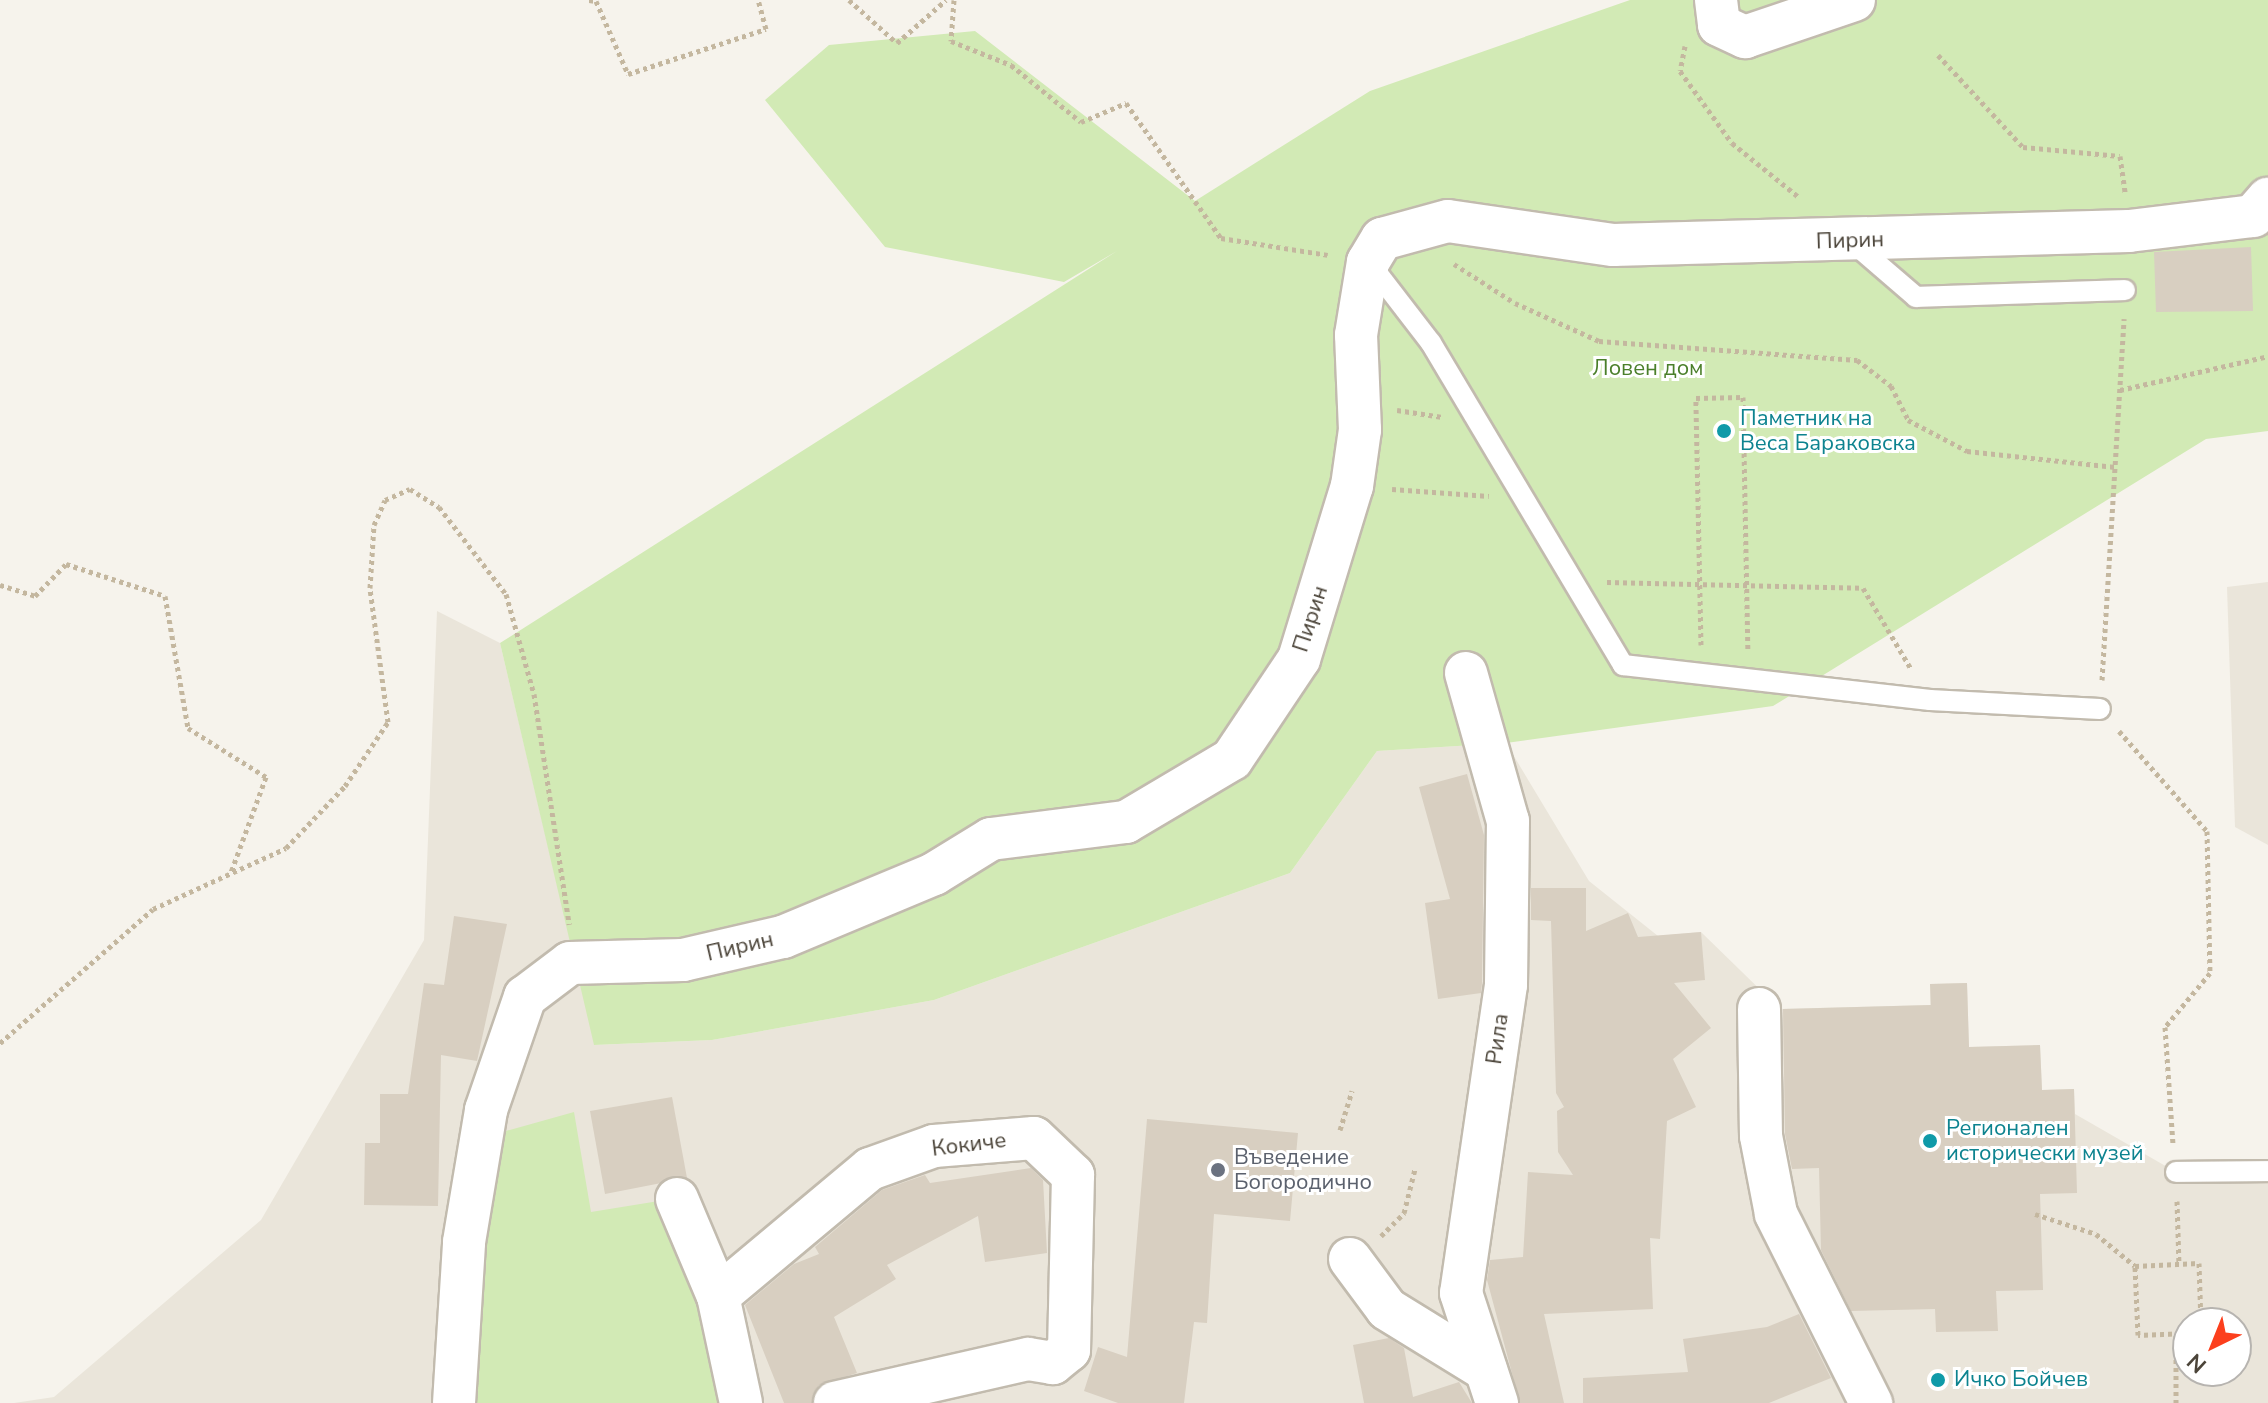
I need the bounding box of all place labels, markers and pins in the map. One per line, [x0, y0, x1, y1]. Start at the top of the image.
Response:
place label: Паметник на Веса Бараковска [1740, 405, 1916, 456]
marker: Паметник на Веса Бараковска [1715, 422, 1733, 440]
place label: Регионален исторически музей [1946, 1115, 2144, 1166]
marker: Регионален исторически музей [1921, 1132, 1939, 1150]
place label: Въведение Богородично [1234, 1144, 1372, 1196]
marker: Въведение Богородично [1209, 1161, 1227, 1179]
place label: Ичко Бойчев [1954, 1367, 2088, 1393]
marker: Ичко Бойчев [1929, 1371, 1947, 1389]

